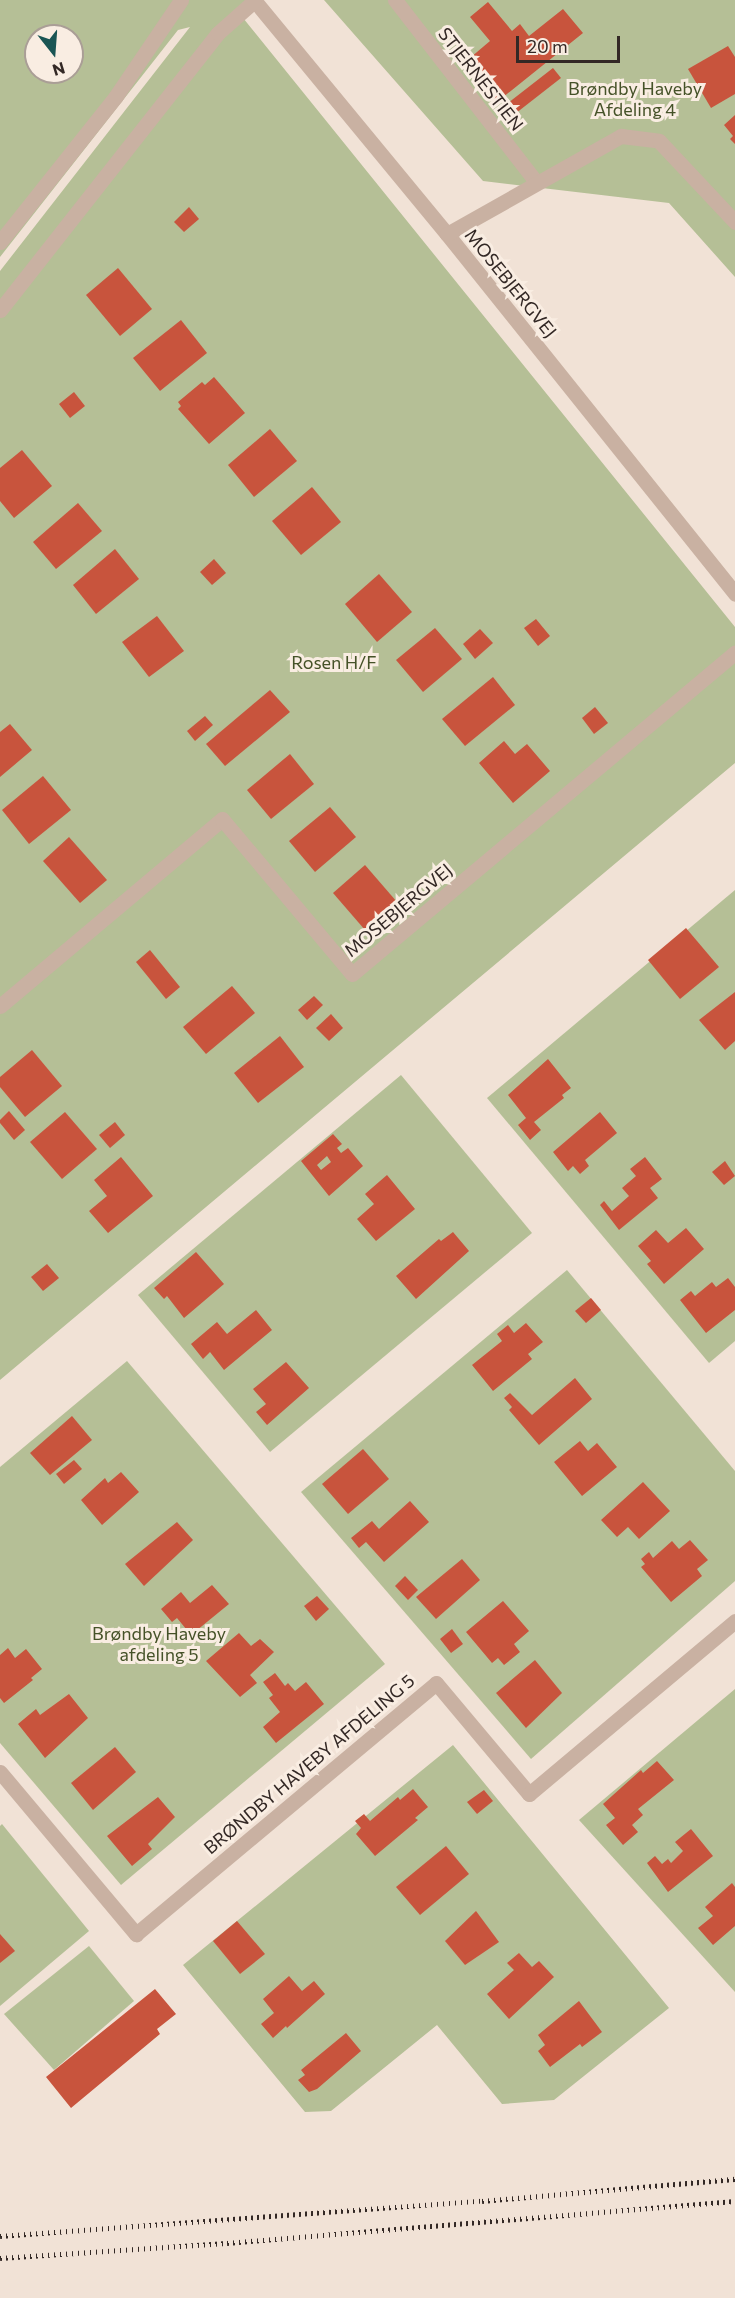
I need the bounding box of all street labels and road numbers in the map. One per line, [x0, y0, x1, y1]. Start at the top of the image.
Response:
street label: STJERNESTIEN [434, 23, 528, 135]
street label: MOSEBJERGVEJ [461, 224, 561, 342]
street label: MOSEBJERGVEJ [340, 859, 456, 961]
street label: BRØNDBY HAVEBY AFDELING 5 [199, 1670, 419, 1858]

